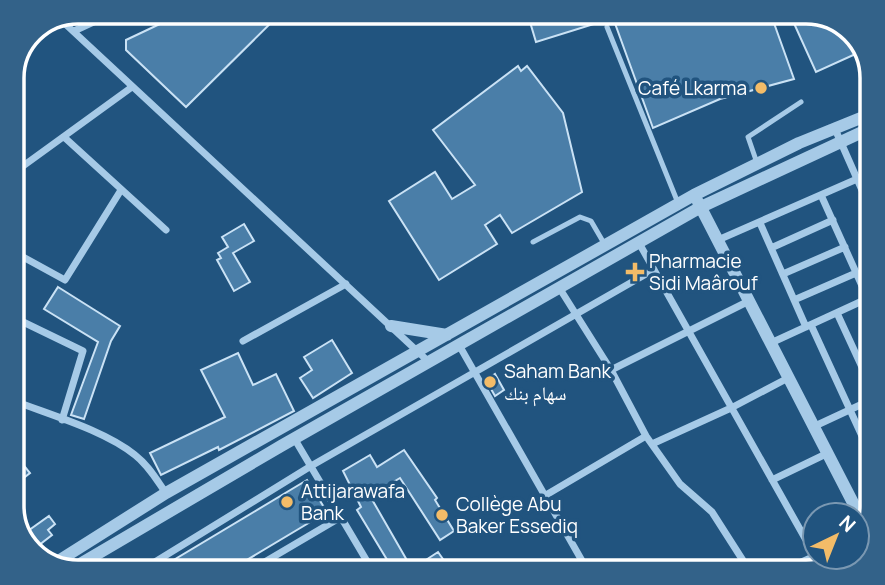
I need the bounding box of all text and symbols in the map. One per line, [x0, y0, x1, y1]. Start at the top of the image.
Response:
place label: Café Lkarma [638, 75, 747, 101]
marker: Café Lkarma [753, 80, 769, 96]
place label: Pharmacie Sidi Maârouf [649, 248, 758, 296]
marker: Pharmacie Sidi Maârouf [627, 264, 643, 280]
place label: Saham Bank سهام بنك [504, 358, 612, 407]
marker: Saham Bank سهام بنك [482, 374, 498, 390]
place label: Attijarawafa Bank [301, 478, 405, 526]
place label: Collège Abu Baker Essediq [456, 491, 578, 539]
marker: Attijarawafa Bank [279, 494, 295, 510]
north arrow [801, 501, 871, 571]
marker: Collège Abu Baker Essediq [434, 507, 450, 523]
text: N [834, 509, 861, 538]

